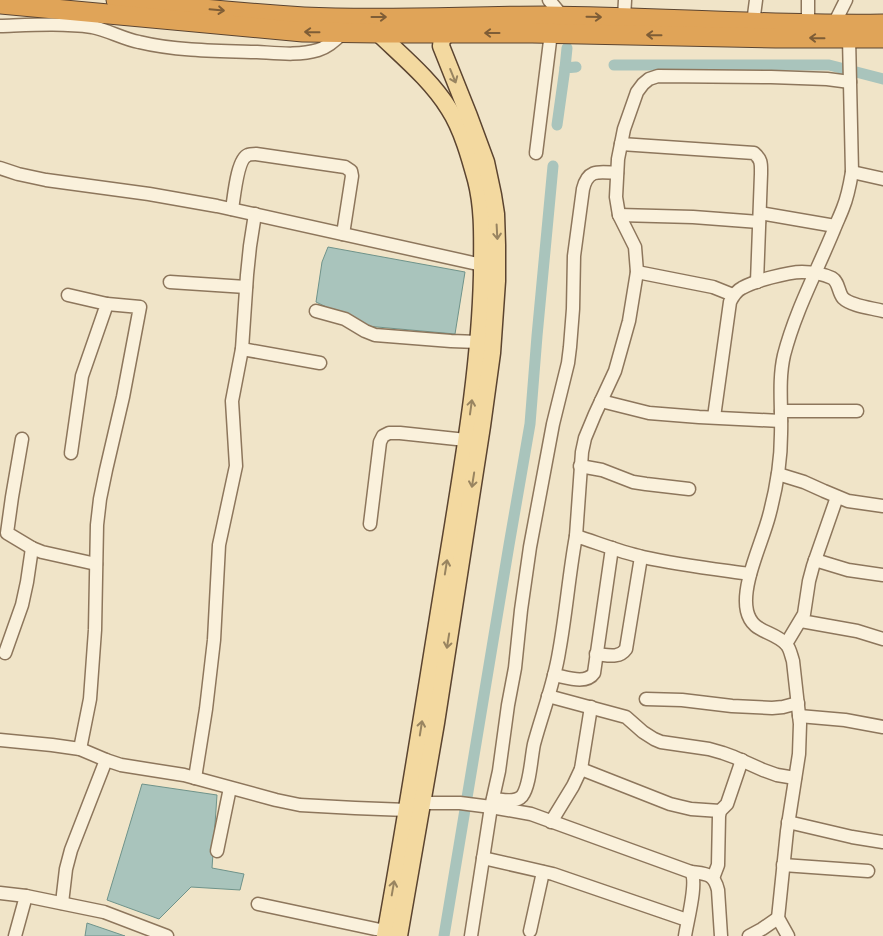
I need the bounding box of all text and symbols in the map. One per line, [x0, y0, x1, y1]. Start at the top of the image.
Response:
one-way arrow [209, 5, 225, 15]
one-way arrow [586, 12, 602, 22]
one-way arrow [371, 13, 387, 22]
one-way arrow [304, 27, 320, 37]
one-way arrow [484, 28, 500, 38]
one-way arrow [647, 30, 663, 40]
one-way arrow [809, 33, 826, 43]
one-way arrow [449, 68, 459, 83]
one-way arrow [492, 224, 501, 240]
one-way arrow [466, 399, 476, 415]
one-way arrow [468, 472, 478, 488]
one-way arrow [441, 560, 451, 576]
one-way arrow [443, 632, 453, 648]
one-way arrow [416, 720, 426, 736]
one-way arrow [389, 880, 399, 896]

